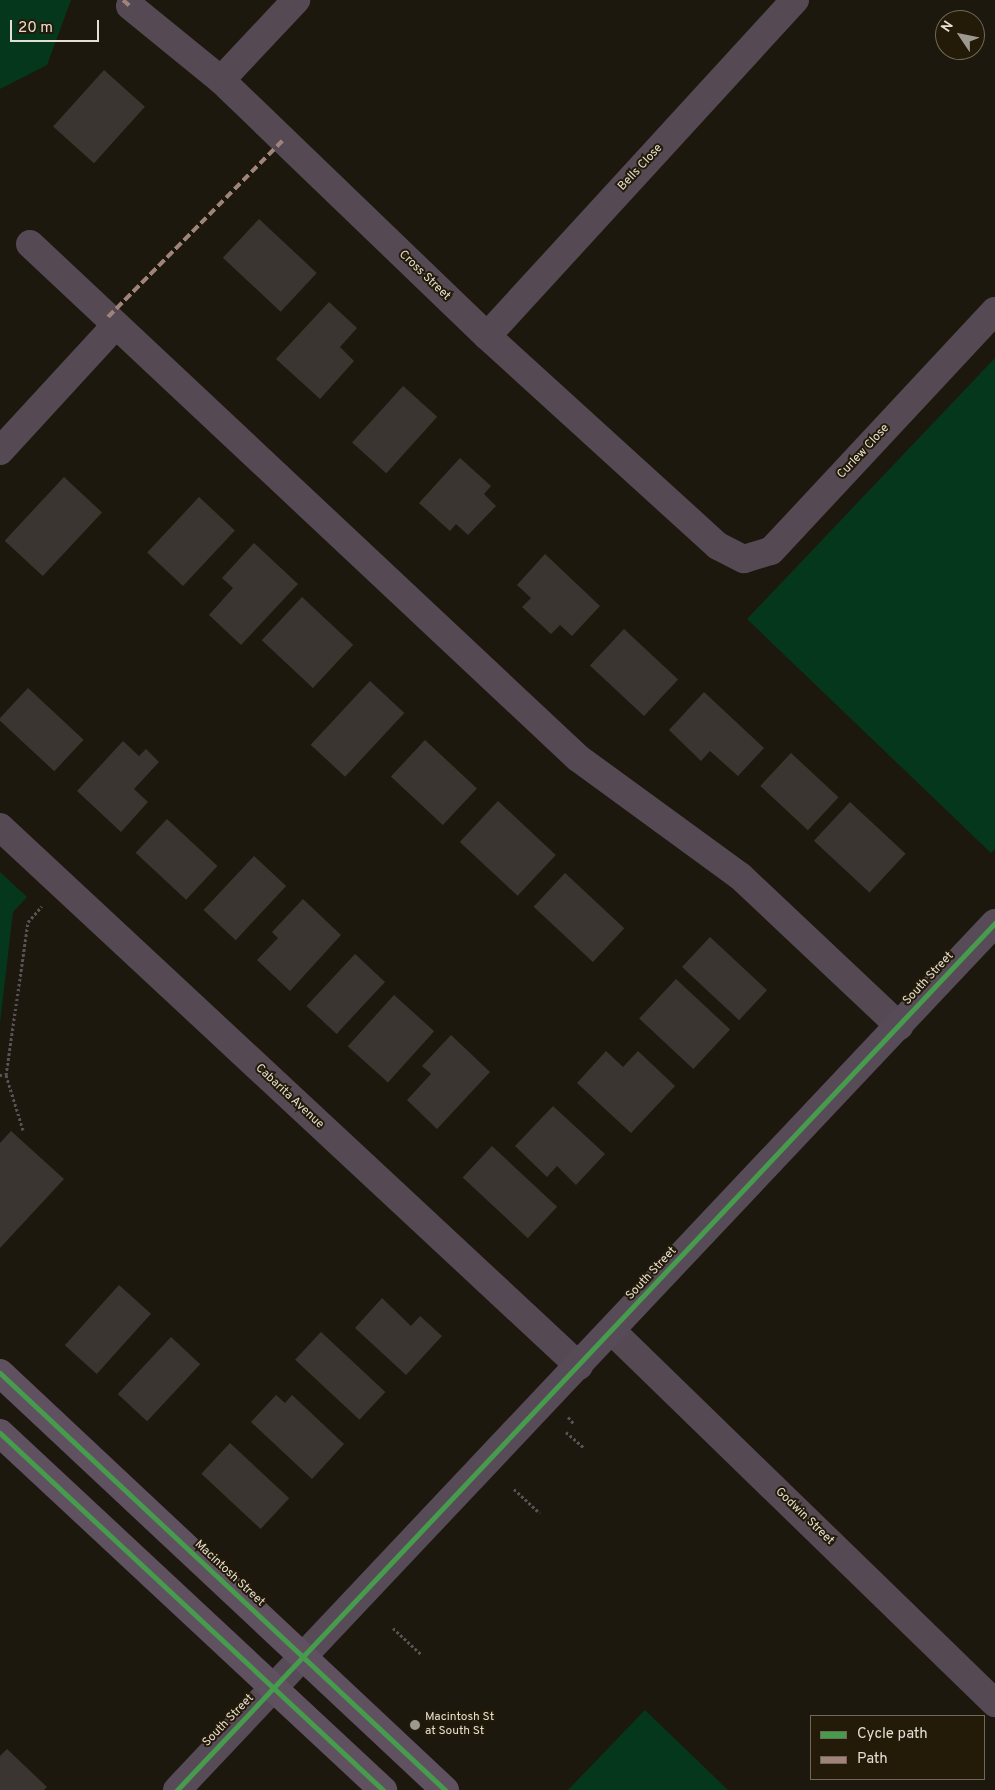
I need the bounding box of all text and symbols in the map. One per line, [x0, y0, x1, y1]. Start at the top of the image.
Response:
scale bar [12, 10, 101, 42]
north arrow [935, 10, 985, 60]
text: N [938, 18, 958, 36]
text: 20 m [18, 19, 53, 38]
street label: Bells Close [616, 142, 666, 194]
street label: Cross Street [395, 248, 453, 304]
street label: Curlew Close [835, 422, 893, 482]
street label: South Street [901, 949, 957, 1009]
street label: Cabarita Avenue [252, 1061, 326, 1133]
street label: South Street [624, 1244, 680, 1304]
street label: Godwin Street [772, 1485, 836, 1549]
street label: Macintosh Street [191, 1538, 267, 1610]
street label: South Street [200, 1692, 258, 1750]
place label: Macintosh St at South St [425, 1711, 494, 1739]
legend [810, 1715, 985, 1780]
marker: Macintosh St at South St [409, 1719, 421, 1731]
text: Cycle path [857, 1725, 928, 1744]
text: Path [857, 1750, 888, 1769]

